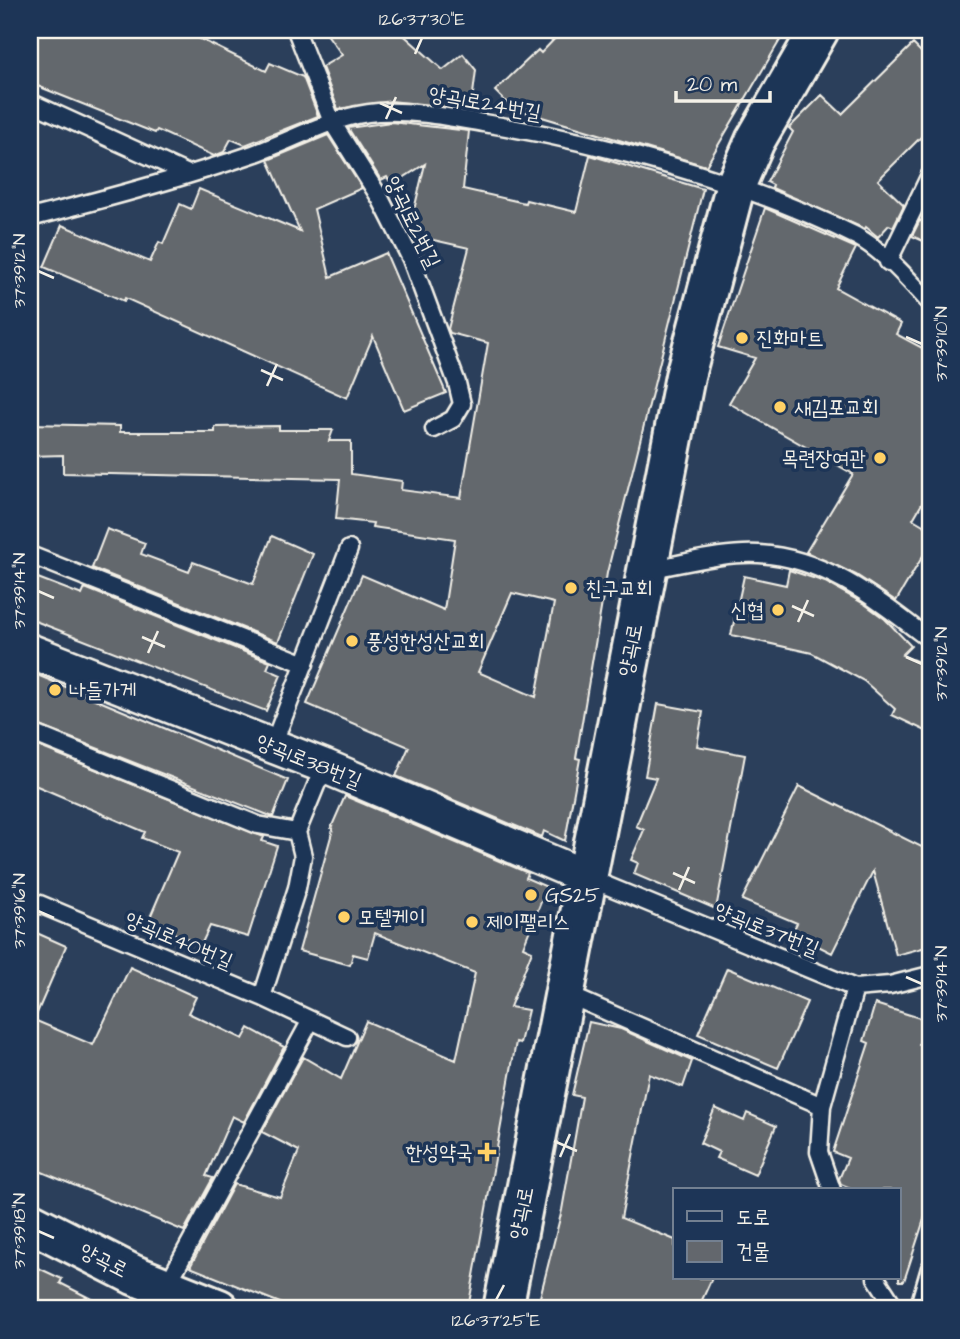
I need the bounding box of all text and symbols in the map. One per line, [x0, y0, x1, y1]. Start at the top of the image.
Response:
text: 126°37'30"E [379, 7, 466, 32]
scale bar [676, 60, 771, 104]
text: 20 m [687, 70, 738, 99]
street label: 양곡1로24번길 [427, 79, 543, 128]
street label: 양곡1로2번길 [378, 171, 447, 273]
text: 37°39'12"N [7, 234, 32, 308]
text: 37°39'10"N [929, 306, 954, 382]
place label: 진화마트 [756, 324, 824, 353]
marker: 진화마트 [734, 330, 750, 346]
place label: 새김포교회 [794, 393, 879, 422]
marker: 새김포교회 [772, 399, 788, 415]
place label: 목련장여관 [782, 444, 866, 473]
marker: 목련장여관 [872, 450, 888, 466]
text: 37°39'14"N [7, 553, 32, 629]
place label: 친구교회 [585, 574, 653, 603]
marker: 친구교회 [563, 580, 579, 596]
place label: 신협 [730, 596, 764, 625]
marker: 신협 [770, 602, 786, 618]
street label: 양곡1로 [611, 621, 650, 679]
place label: 풍성한성산교회 [366, 627, 484, 656]
text: 37°39'12"N [929, 627, 954, 701]
marker: 풍성한성산교회 [344, 633, 360, 649]
place label: 나들가게 [69, 676, 137, 705]
marker: 나들가게 [47, 682, 63, 698]
street label: 양곡1로38번길 [252, 727, 366, 796]
text: 37°39'16"N [7, 873, 32, 949]
place label: GS25 [545, 881, 600, 910]
marker: GS25 [523, 887, 539, 903]
street label: 양곡1로37번길 [710, 895, 824, 964]
place label: 모텔케이 [358, 903, 426, 932]
street label: 양곡1로40번길 [120, 905, 237, 976]
place label: 제이팰리스 [486, 908, 571, 937]
marker: 모텔케이 [336, 909, 352, 925]
marker: 제이팰리스 [464, 914, 480, 930]
text: 37°39'14"N [929, 946, 954, 1022]
place label: 한성약국 [405, 1138, 473, 1167]
marker: 한성약국 [479, 1144, 495, 1160]
street label: 양곡1로 [502, 1184, 541, 1242]
legend [673, 1188, 900, 1280]
text: 37°39'18"N [7, 1193, 32, 1269]
text: 도로 [736, 1203, 770, 1232]
street label: 양곡로 [75, 1236, 133, 1285]
text: 건물 [736, 1237, 770, 1266]
text: 126°37'25"E [452, 1308, 541, 1333]

